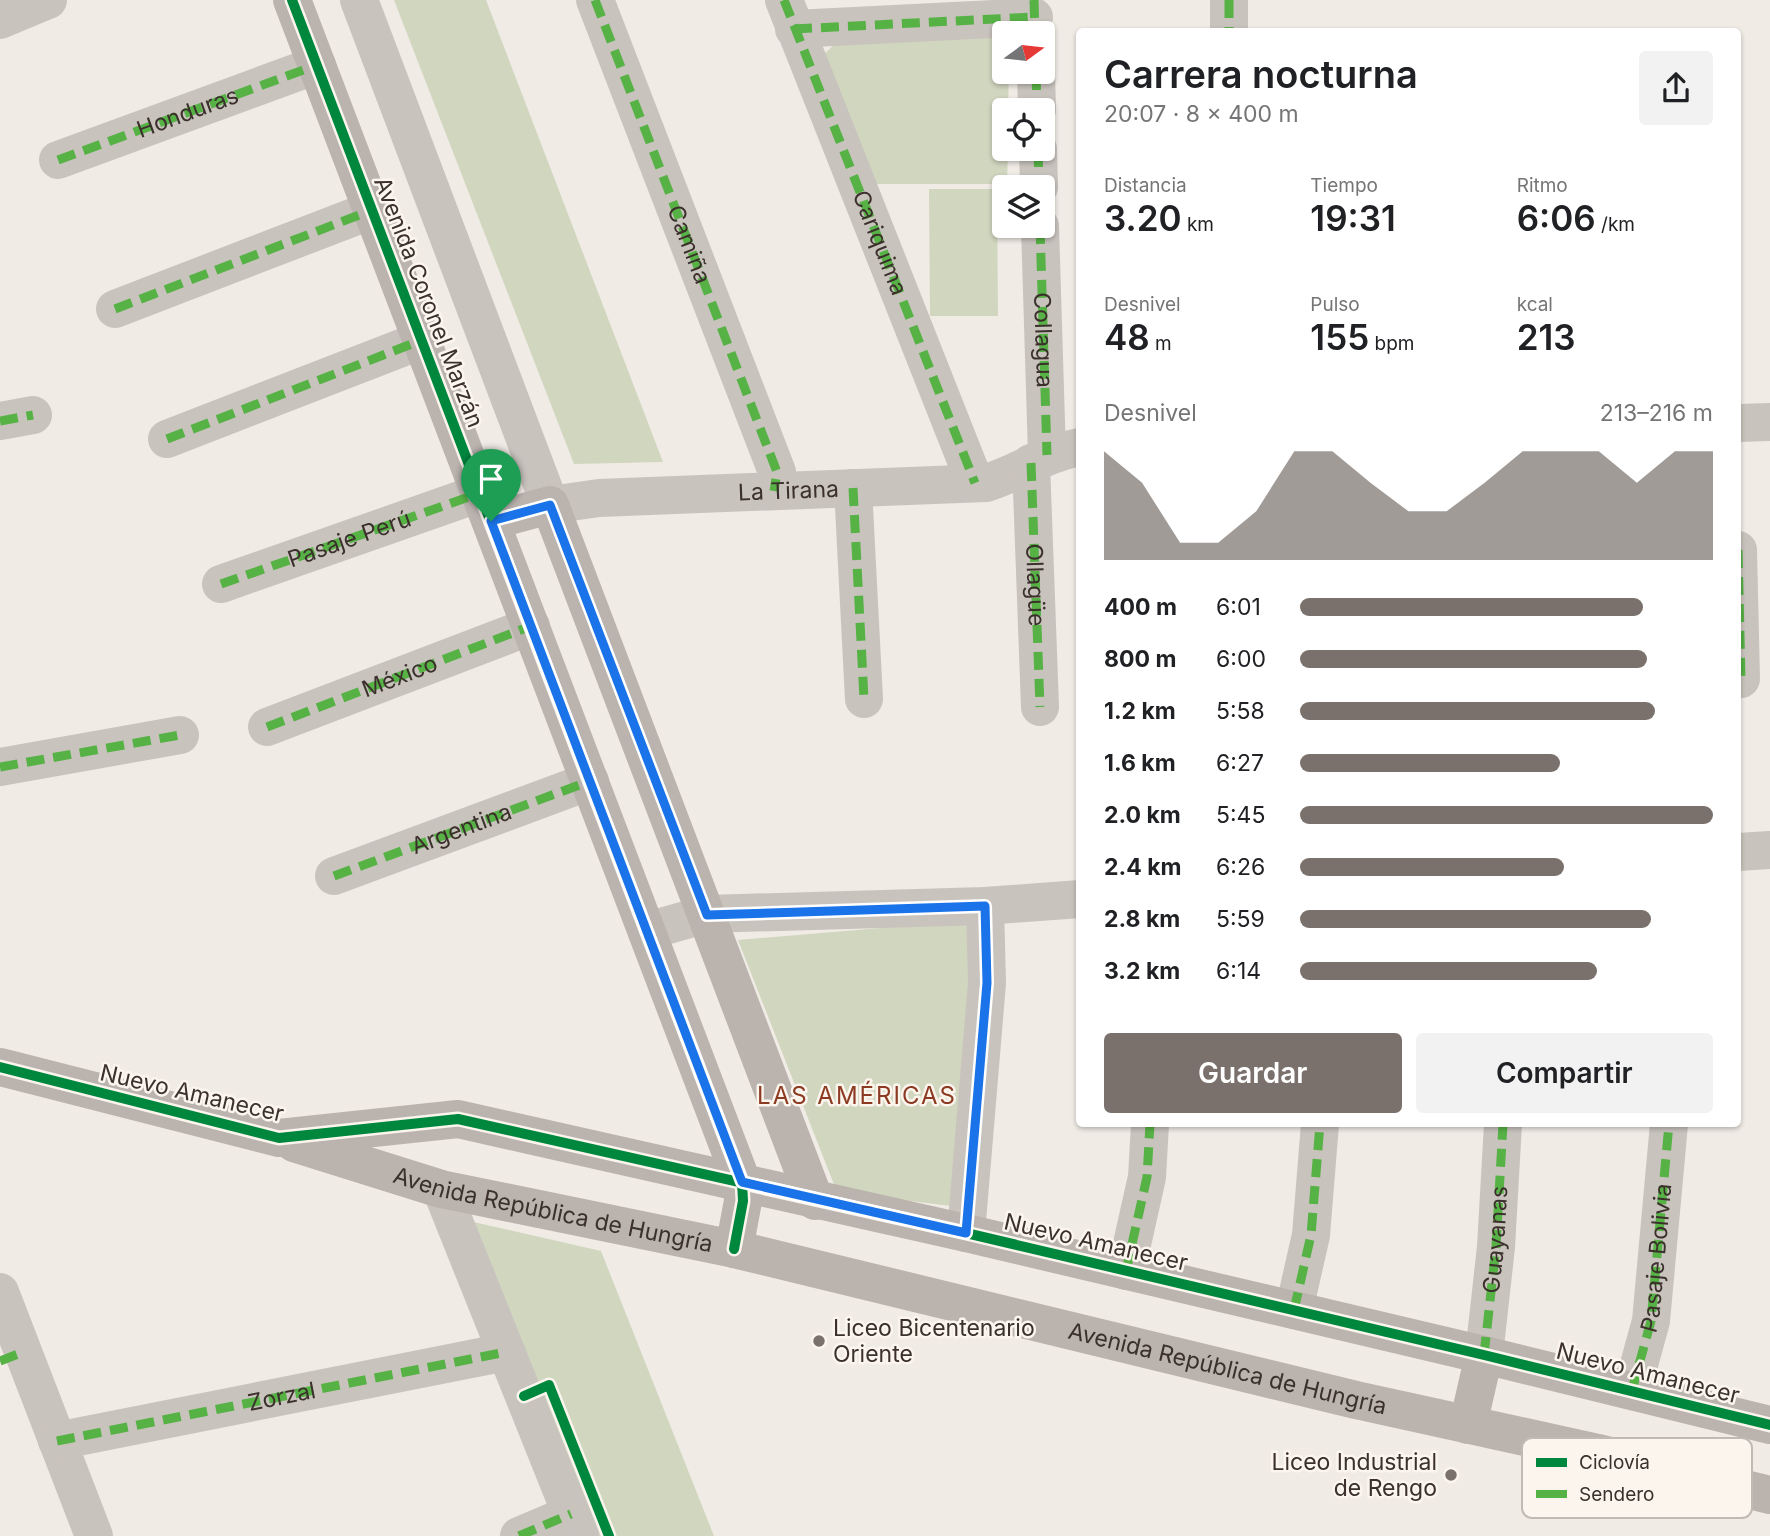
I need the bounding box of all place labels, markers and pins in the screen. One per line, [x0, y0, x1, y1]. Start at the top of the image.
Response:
pin [461, 449, 521, 521]
place label: Liceo Bicentenario Oriente [833, 1314, 1035, 1368]
marker: Liceo Bicentenario Oriente [811, 1333, 827, 1349]
place label: Liceo Industrial de Rengo [1271, 1448, 1437, 1502]
marker: Liceo Industrial de Rengo [1443, 1467, 1459, 1483]

